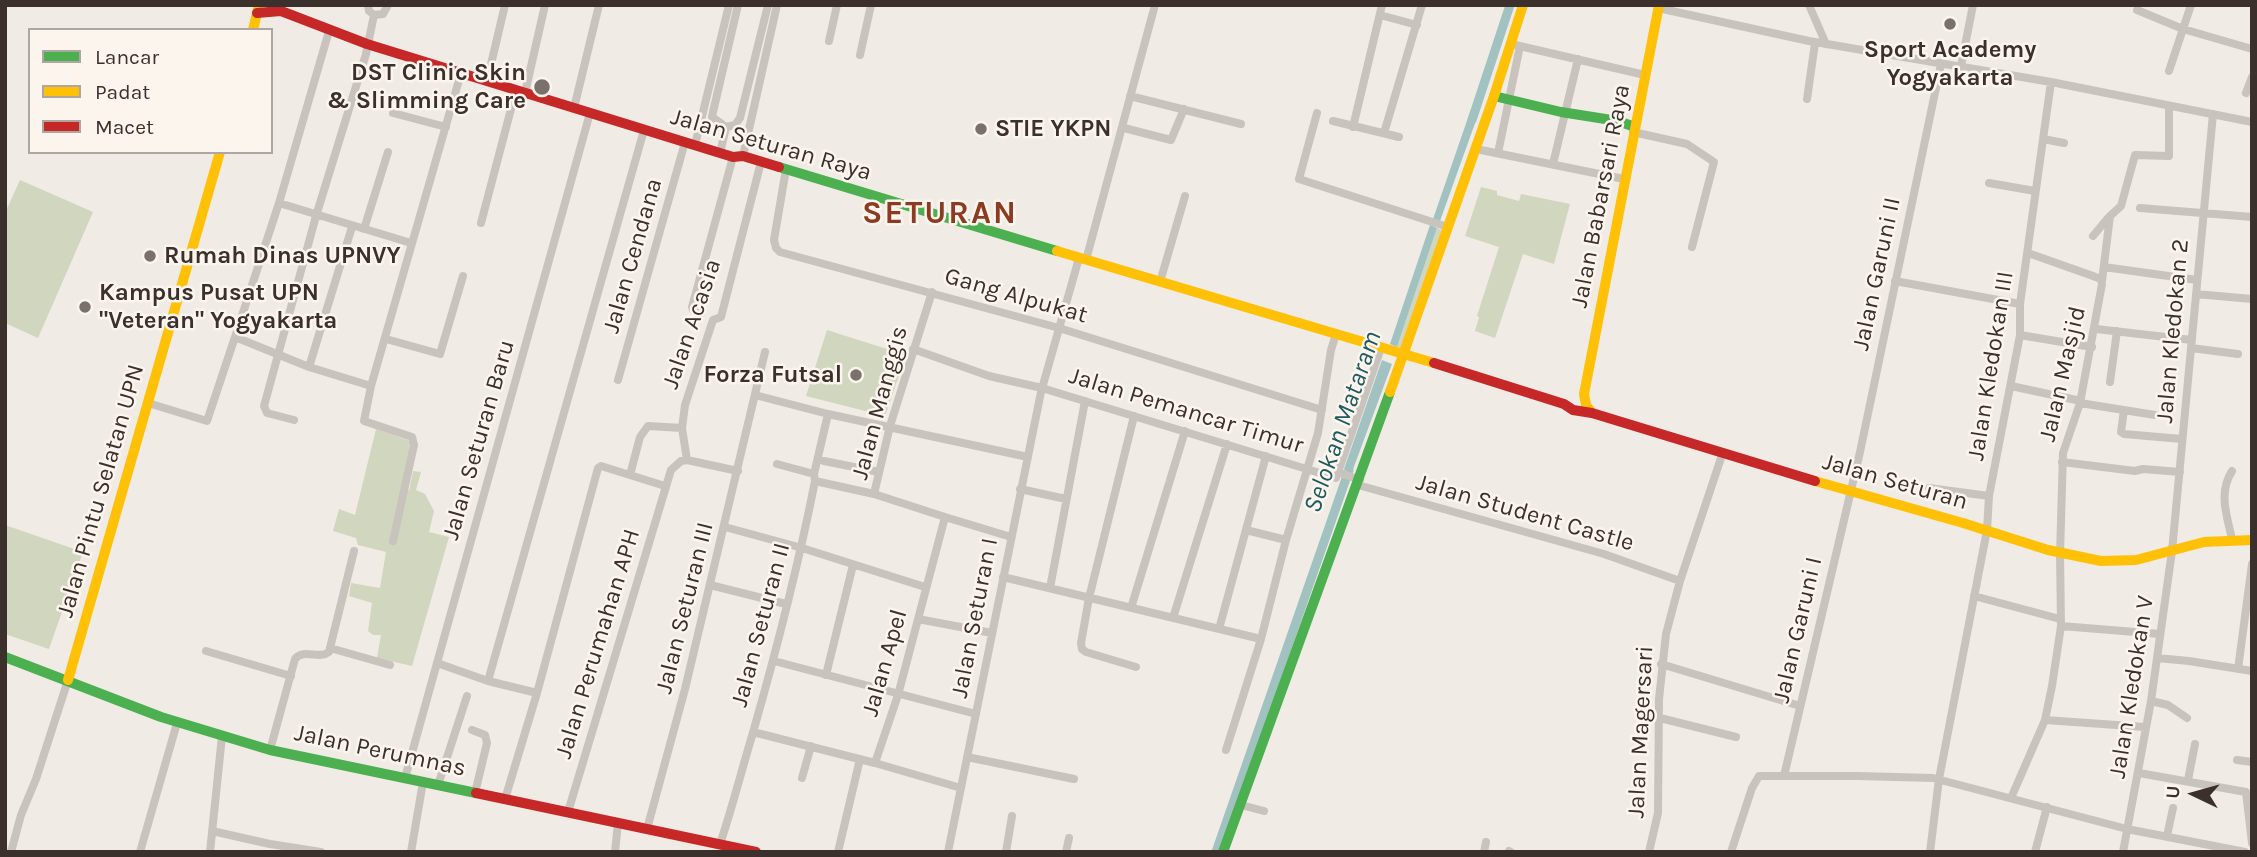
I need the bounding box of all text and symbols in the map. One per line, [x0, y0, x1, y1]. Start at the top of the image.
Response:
marker: Sport Academy Yogyakarta [1942, 16, 1958, 32]
legend [28, 28, 273, 154]
place label: Sport Academy Yogyakarta [1864, 36, 2036, 92]
text: Lancar [95, 45, 159, 69]
place label: DST Clinic Skin & Slimming Care [326, 59, 526, 115]
marker: DST Clinic Skin & Slimming Care [532, 77, 552, 97]
text: Padat [95, 80, 150, 104]
street label: Jalan Babarsari Raya [1565, 82, 1637, 310]
street label: Jalan Seturan Raya [667, 103, 875, 187]
text: Macet [95, 115, 154, 139]
place label: STIE YKPN [995, 115, 1111, 143]
marker: STIE YKPN [973, 121, 989, 137]
street label: Jalan Cendana [597, 175, 669, 337]
district label: SETURAN [863, 195, 1017, 233]
street label: Jalan Garuni II [1847, 195, 1907, 353]
street label: Jalan Kledokan 2 [2151, 238, 2195, 424]
place label: Rumah Dinas UPNVY [164, 242, 401, 270]
marker: Rumah Dinas UPNVY [142, 248, 158, 264]
street label: Jalan Acasia [656, 255, 728, 393]
street label: Gang Alpukat [941, 262, 1091, 330]
street label: Jalan Kledokan III [1962, 269, 2020, 463]
place label: Kampus Pusat UPN "Veteran" Yogyakarta [99, 279, 337, 335]
marker: Kampus Pusat UPN "Veteran" Yogyakarta [77, 299, 93, 315]
street label: Jalan Masjid [2033, 304, 2093, 444]
street label: Jalan Manggis [846, 323, 914, 483]
water label: Selokan Mataram [1297, 327, 1389, 517]
street label: Jalan Seturan Baru [437, 337, 521, 543]
street label: Jalan Pintu Selatan UPN [51, 361, 151, 621]
place label: Forza Futsal [704, 361, 842, 389]
street label: Jalan Pemancar Timur [1065, 362, 1307, 460]
marker: Forza Futsal [848, 367, 864, 383]
street label: Jalan Seturan [1819, 448, 1971, 516]
street label: Jalan Student Castle [1413, 468, 1637, 558]
street label: Jalan Seturan III [650, 519, 720, 697]
street label: Jalan Perumahan APH [549, 526, 647, 762]
street label: Jalan Seturan I [945, 536, 1005, 700]
street label: Jalan Seturan II [725, 540, 797, 710]
street label: Jalan Garuni I [1767, 554, 1829, 706]
street label: Jalan Kledokan V [2103, 594, 2161, 780]
street label: Jalan Apel [856, 606, 914, 720]
street label: Jalan Magersari [1622, 645, 1660, 819]
street label: Jalan Perumnas [292, 719, 468, 783]
north arrow [2159, 759, 2229, 829]
text: U [2162, 785, 2185, 800]

